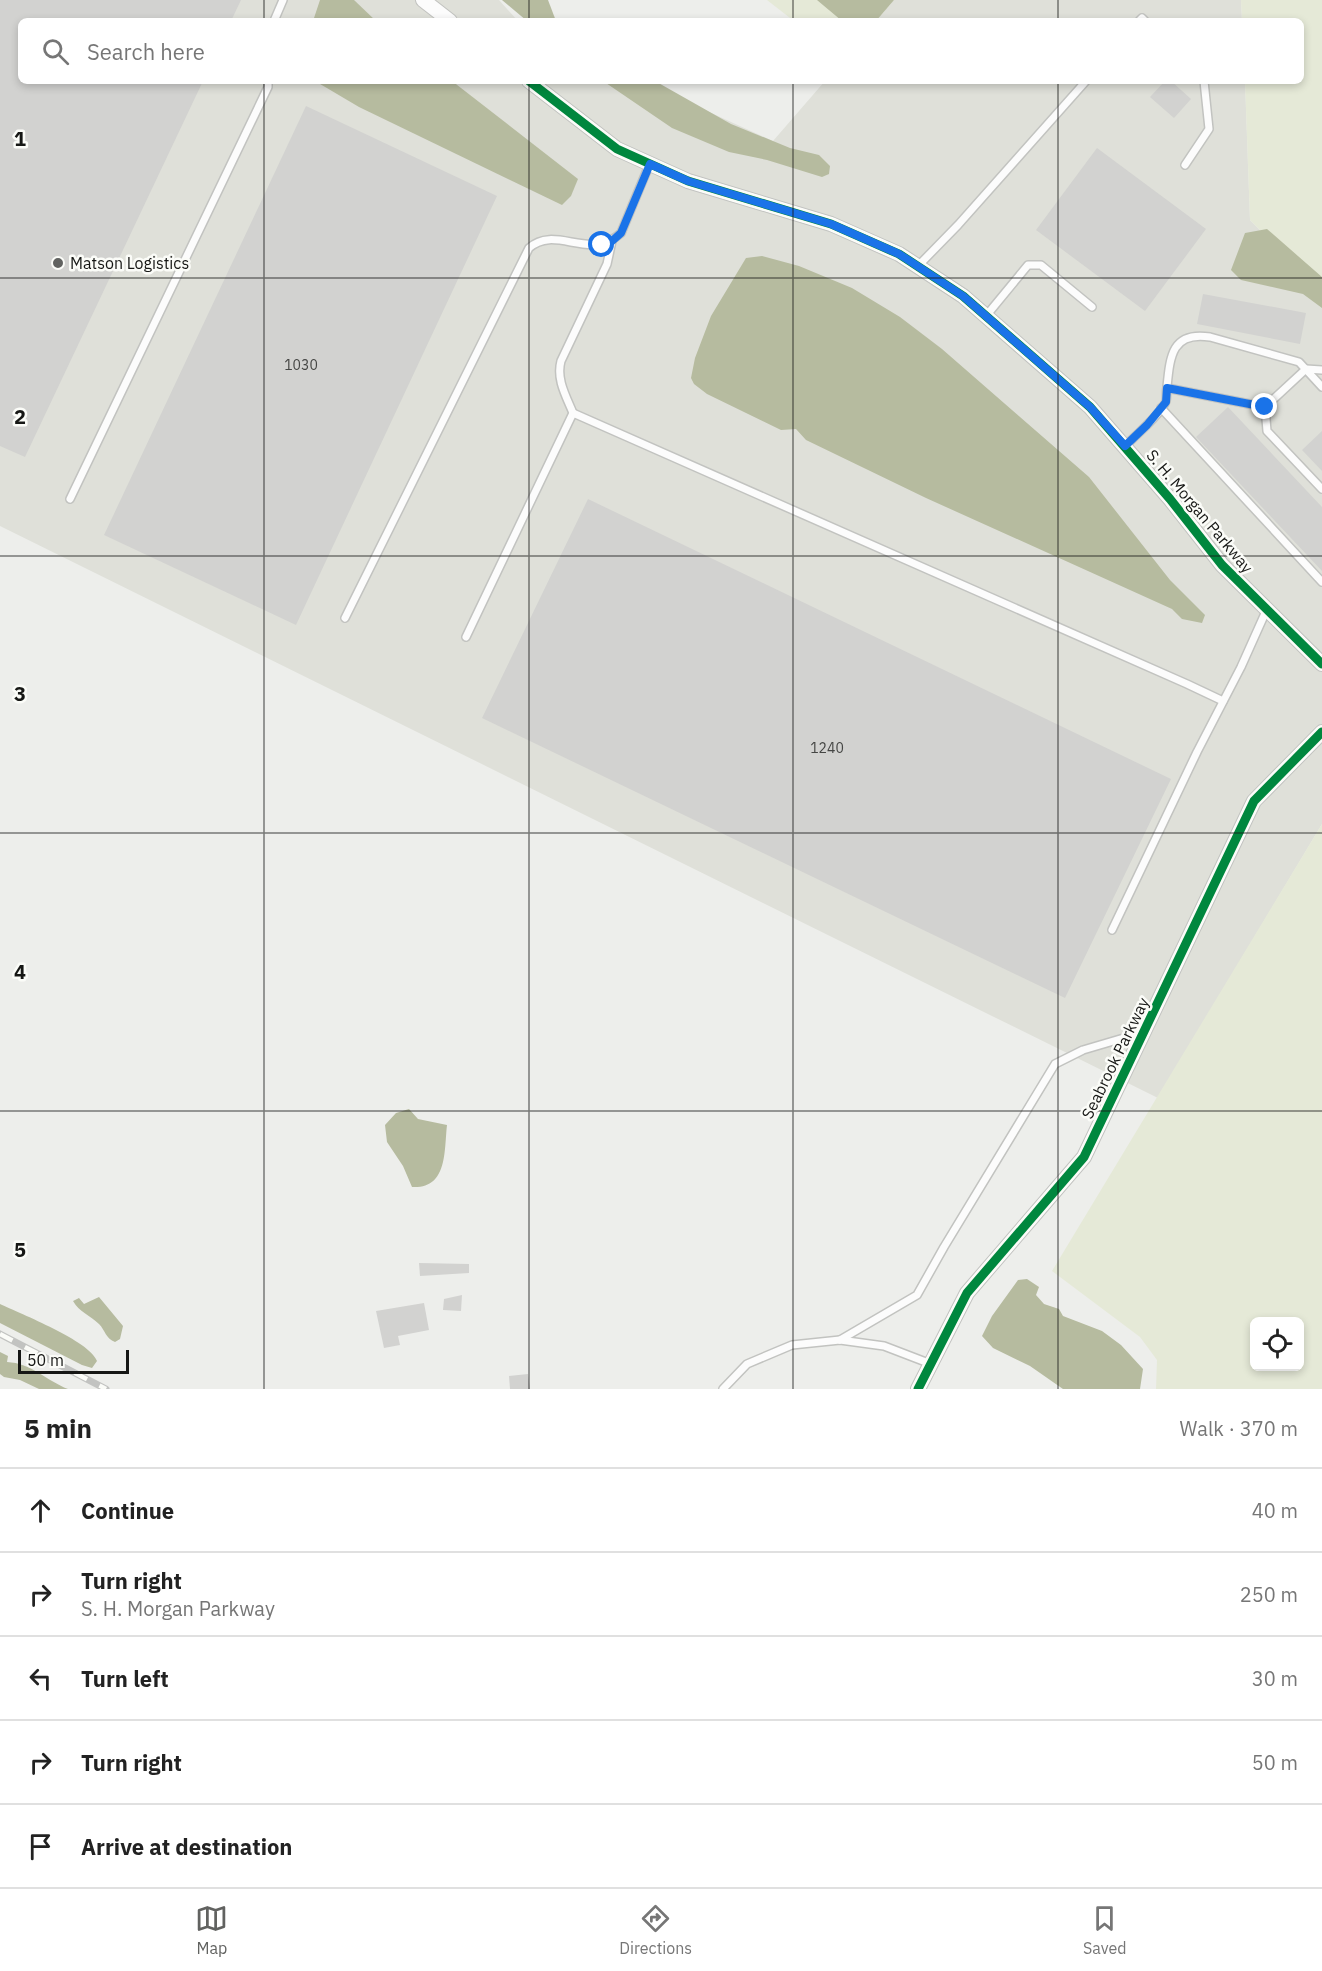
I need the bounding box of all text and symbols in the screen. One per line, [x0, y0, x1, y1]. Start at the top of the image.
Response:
search box [18, 18, 1304, 84]
icon: search [39, 35, 72, 68]
text: Search here [87, 37, 205, 66]
text: 1 [14, 125, 26, 152]
route start [588, 231, 614, 257]
place label: Matson Logistics [70, 253, 189, 273]
marker: Matson Logistics [51, 256, 65, 270]
house number: 1030 [284, 356, 318, 374]
route end [1251, 393, 1277, 419]
text: 2 [14, 403, 26, 430]
street label: S. H. Morgan Parkway [1142, 445, 1258, 577]
text: 3 [14, 680, 26, 707]
house number: 1240 [810, 739, 844, 757]
text: 4 [14, 958, 26, 985]
street label: Seabrook Parkway [1077, 994, 1153, 1122]
text: 5 [14, 1236, 26, 1263]
map controls [1250, 1317, 1304, 1371]
button: locate [1250, 1317, 1304, 1371]
scale bar [18, 1347, 129, 1374]
text: 50 m [27, 1350, 64, 1370]
text: 5 min [24, 1411, 92, 1445]
text: Walk · 370 m [1180, 1415, 1298, 1442]
icon: ahead [24, 1494, 57, 1527]
text: Continue [81, 1496, 174, 1525]
text: 40 m [1252, 1497, 1298, 1524]
text: Turn right [81, 1566, 182, 1595]
icon: right [24, 1578, 57, 1611]
text: 250 m [1240, 1581, 1298, 1608]
text: S. H. Morgan Parkway [81, 1595, 275, 1622]
icon: left [24, 1662, 57, 1695]
text: Turn left [81, 1664, 169, 1693]
text: 30 m [1252, 1665, 1298, 1692]
icon: right [24, 1746, 57, 1779]
text: Turn right [81, 1748, 182, 1777]
text: 50 m [1252, 1749, 1298, 1776]
icon: arrive [24, 1830, 57, 1863]
text: Arrive at destination [81, 1832, 292, 1861]
tab: Map [195, 1902, 228, 1958]
tab: Directions [619, 1902, 692, 1958]
tab: Saved [1083, 1902, 1127, 1958]

